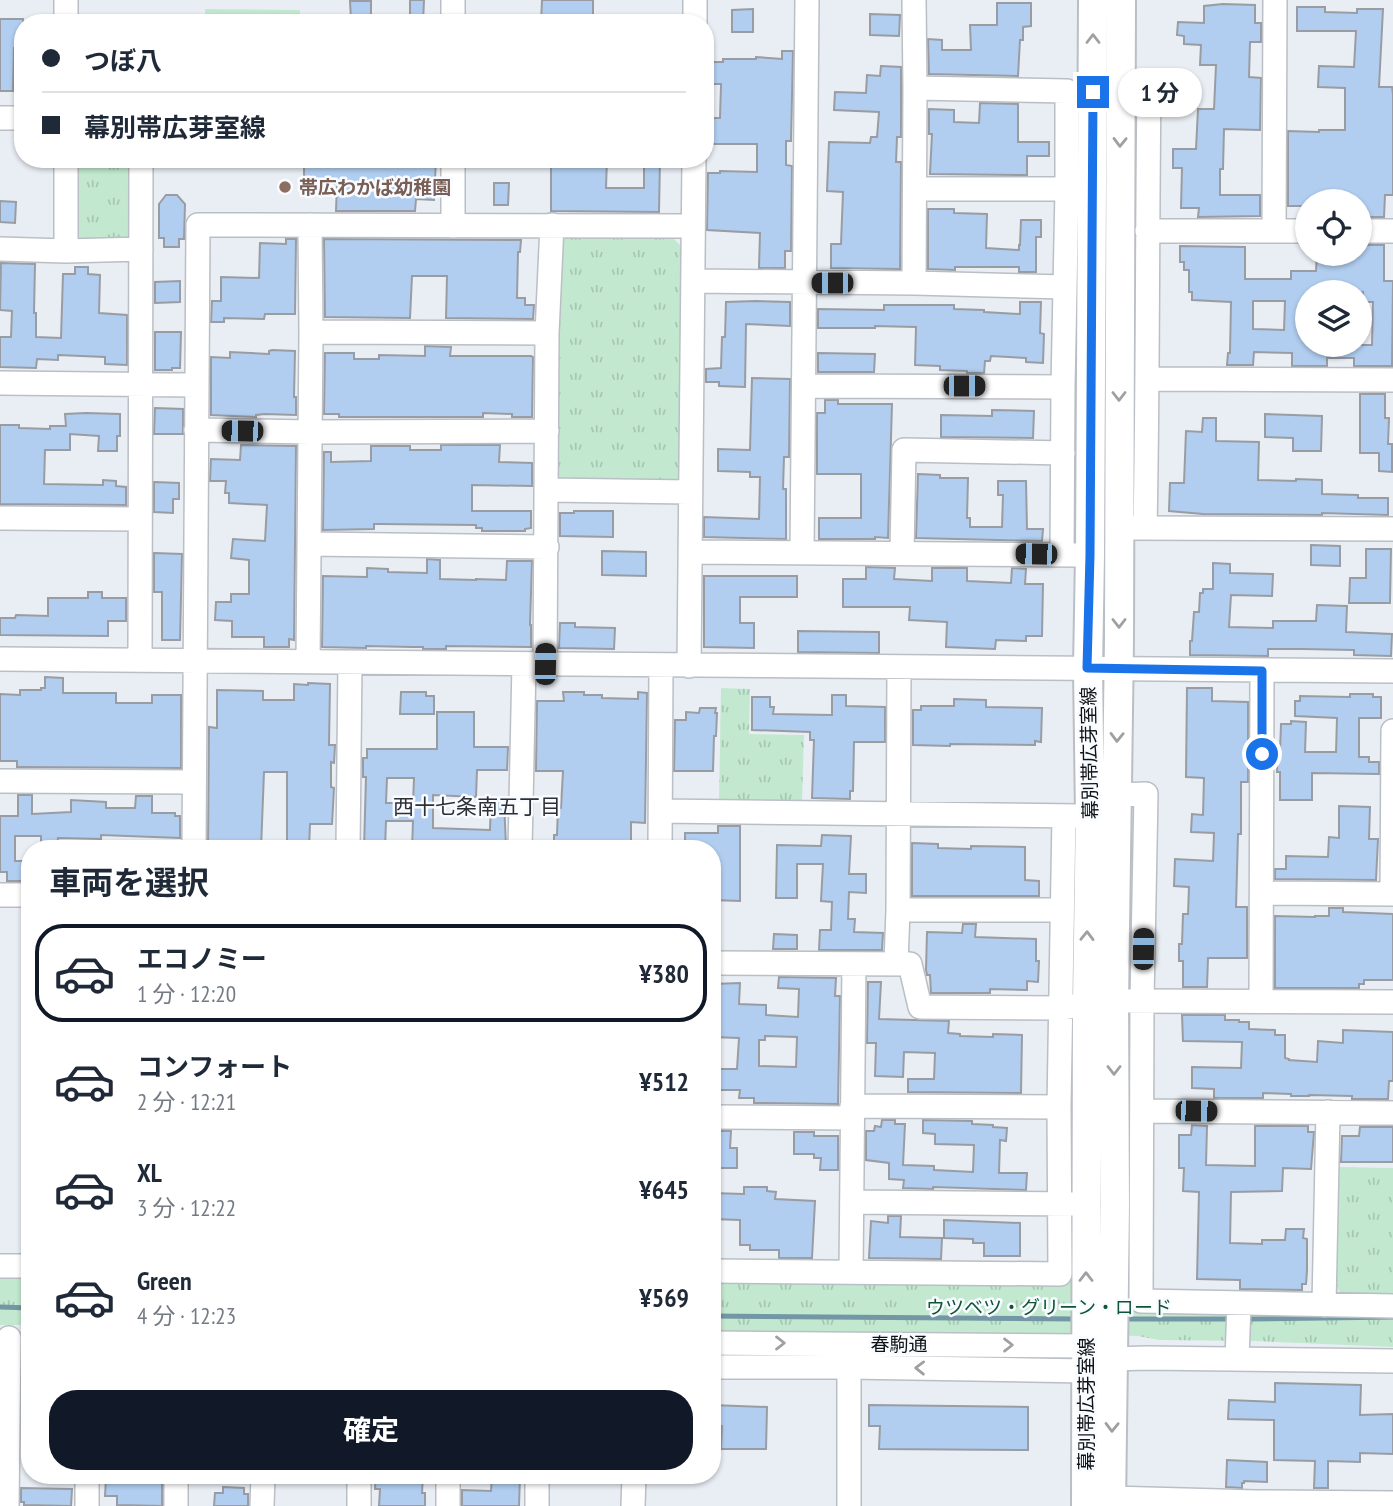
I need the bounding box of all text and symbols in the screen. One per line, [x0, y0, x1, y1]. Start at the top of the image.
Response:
one-way arrow [1085, 33, 1101, 44]
text: つぼ八 [84, 44, 162, 77]
callout: 1 分 [1118, 68, 1202, 116]
route end [1077, 76, 1109, 108]
text: 1 分 [1141, 78, 1179, 107]
text: 幕別帯広芽室線 [84, 111, 266, 144]
one-way arrow [1112, 137, 1128, 147]
place label: 帯広わかば幼稚園 [299, 175, 451, 199]
marker: 帯広わかば幼稚園 [277, 179, 293, 195]
map controls [1295, 189, 1372, 357]
button: locate [1295, 189, 1372, 266]
car [812, 273, 854, 294]
button: layers [1295, 280, 1372, 357]
car [944, 376, 986, 397]
one-way arrow [1111, 391, 1127, 402]
car [221, 420, 264, 442]
car [1015, 543, 1058, 565]
one-way arrow [1111, 619, 1127, 629]
car [535, 643, 556, 685]
street label: 幕別帯広芽室線 [1076, 686, 1102, 820]
one-way arrow [1109, 732, 1125, 742]
route start [1246, 738, 1278, 770]
district label: 西十七条南五丁目 [393, 793, 561, 820]
text: 車両を選択 [49, 861, 209, 903]
car [1133, 928, 1154, 970]
one-way arrow [1080, 930, 1095, 941]
icon: car [53, 942, 116, 1005]
text: エコノミー [137, 942, 267, 975]
text: ¥380 [639, 957, 689, 990]
text: 1 分 · 12:20 [137, 979, 236, 1008]
icon: car [53, 1050, 116, 1113]
text: コンフォート [137, 1050, 292, 1083]
text: ¥512 [639, 1065, 689, 1098]
one-way arrow [1106, 1065, 1122, 1076]
text: 2 分 · 12:21 [137, 1087, 236, 1116]
car [1175, 1100, 1218, 1122]
text: XL [137, 1156, 162, 1189]
icon: car [53, 1158, 116, 1221]
text: ¥645 [639, 1173, 689, 1206]
text: 3 分 · 12:22 [137, 1193, 236, 1222]
text: Green [137, 1264, 192, 1297]
icon: car [53, 1266, 116, 1329]
one-way arrow [1078, 1272, 1094, 1282]
text: ¥569 [639, 1281, 689, 1314]
park label: ウツベツ・グリーン・ロード [926, 1295, 1172, 1319]
text: 4 分 · 12:23 [137, 1301, 236, 1330]
street label: 春駒通 [870, 1332, 928, 1356]
one-way arrow [775, 1336, 786, 1351]
one-way arrow [1003, 1337, 1014, 1353]
street label: 幕別帯広芽室線 [1074, 1337, 1098, 1471]
one-way arrow [914, 1360, 924, 1376]
button: 確定 [49, 1390, 693, 1470]
one-way arrow [1105, 1422, 1120, 1433]

